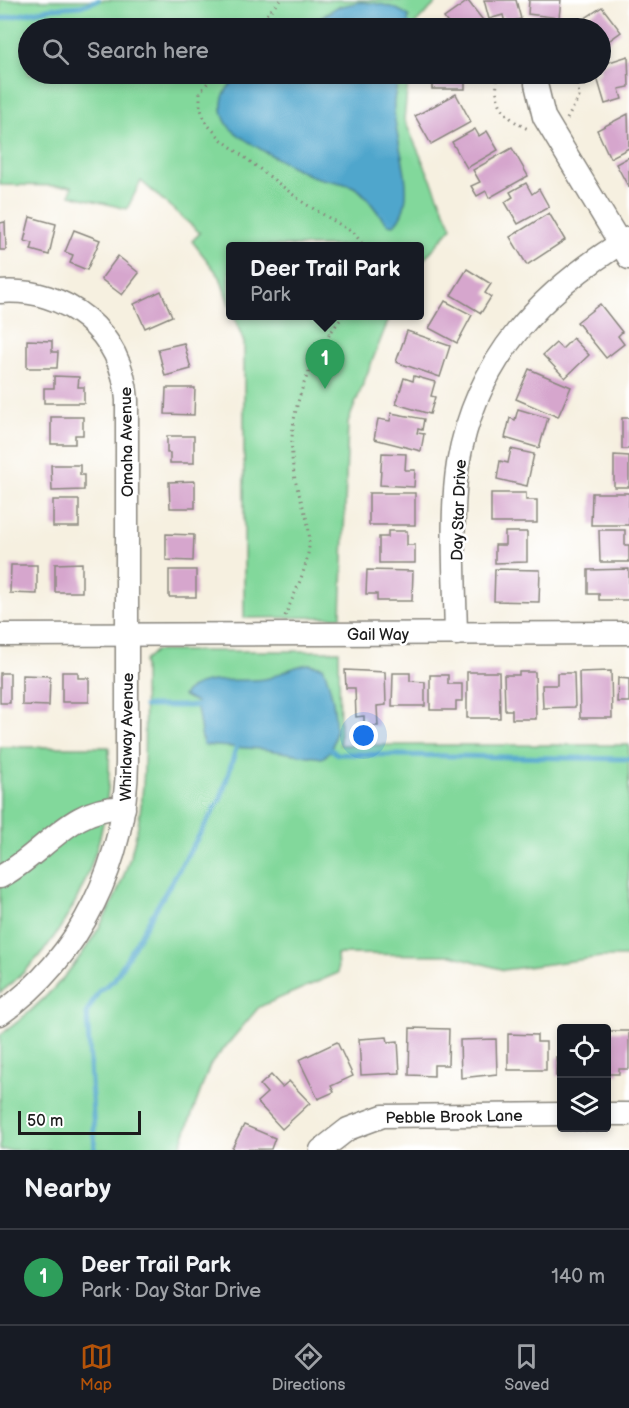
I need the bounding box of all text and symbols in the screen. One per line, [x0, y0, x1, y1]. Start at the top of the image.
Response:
search box [18, 18, 611, 84]
icon: search [39, 35, 72, 68]
text: Search here [87, 38, 209, 65]
popup [226, 242, 424, 320]
text: Deer Trail Park [250, 256, 400, 283]
text: Park [250, 283, 290, 307]
pin: 1 [306, 340, 344, 389]
street label: Omaha Avenue [117, 386, 138, 497]
street label: Day Star Drive [448, 458, 471, 561]
street label: Gail Way [347, 626, 410, 645]
street label: Whirlaway Avenue [117, 672, 138, 802]
your location [349, 721, 378, 750]
map controls [557, 1024, 611, 1132]
button: locate [557, 1024, 611, 1078]
button: layers [557, 1078, 611, 1132]
street label: Pebble Brook Lane [385, 1107, 523, 1128]
scale bar [18, 1108, 141, 1136]
text: 50 m [27, 1112, 63, 1131]
text: Nearby [24, 1174, 111, 1205]
text: Deer Trail Park [81, 1252, 231, 1279]
text: 1 [39, 1265, 48, 1289]
text: 140 m [551, 1265, 605, 1289]
text: Park · Day Star Drive [81, 1279, 261, 1303]
tab: Map [80, 1340, 113, 1395]
tab: Directions [272, 1340, 345, 1395]
tab: Saved [504, 1340, 549, 1395]

